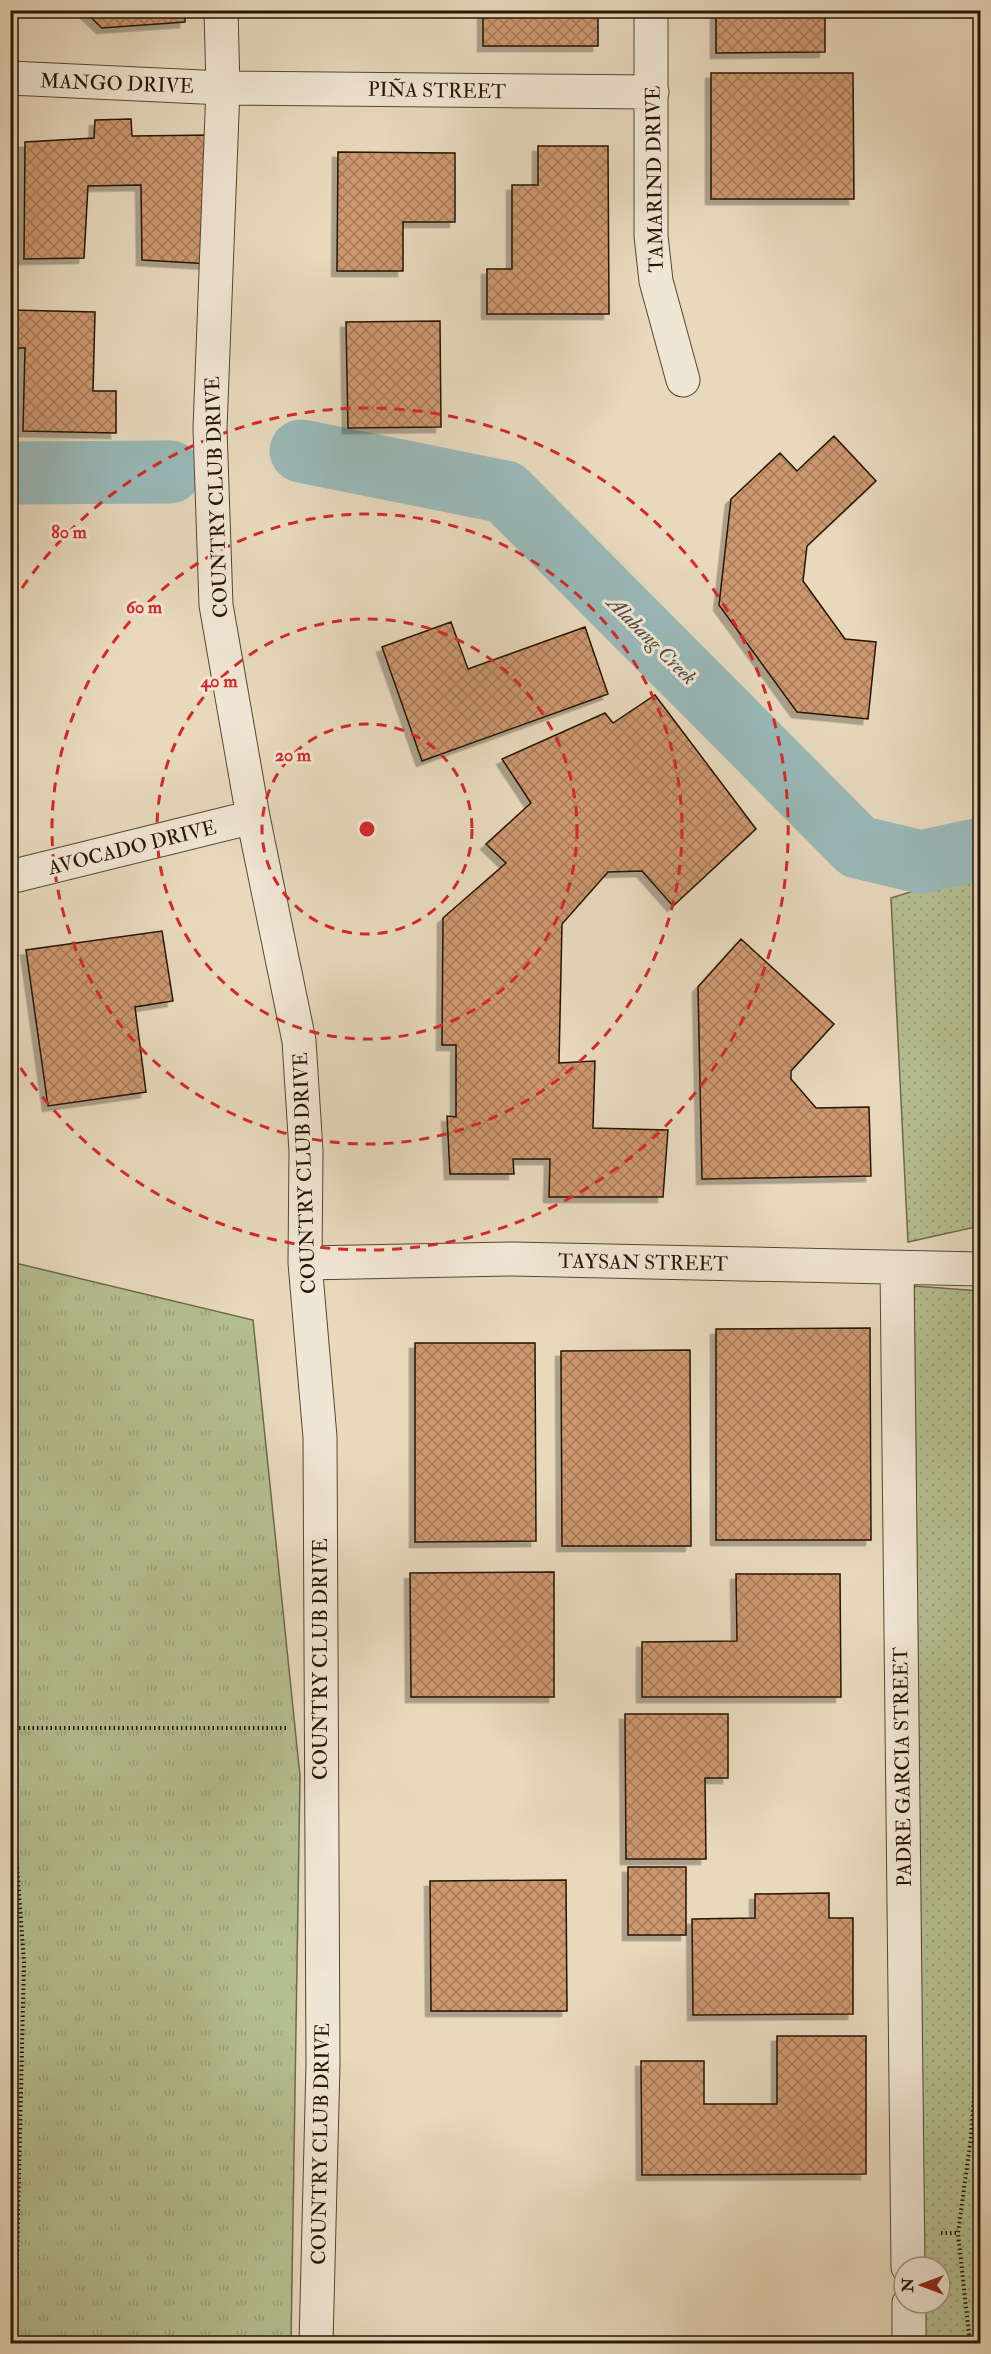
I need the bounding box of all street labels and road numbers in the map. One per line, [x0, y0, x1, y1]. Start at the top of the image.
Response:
street label: MANGO DRIVE [40, 68, 194, 99]
street label: PIÑA STREET [368, 76, 506, 104]
street label: TAMARIND DRIVE [640, 85, 669, 273]
street label: COUNTRY CLUB DRIVE [200, 376, 233, 618]
street label: AVOCADO DRIVE [44, 814, 219, 881]
street label: COUNTRY CLUB DRIVE [288, 1052, 321, 1294]
street label: TAYSAN STREET [558, 1249, 728, 1276]
street label: COUNTRY CLUB DRIVE [308, 1538, 333, 1780]
street label: PADRE GARCIA STREET [888, 1647, 917, 1887]
street label: COUNTRY CLUB DRIVE [306, 2023, 335, 2265]

